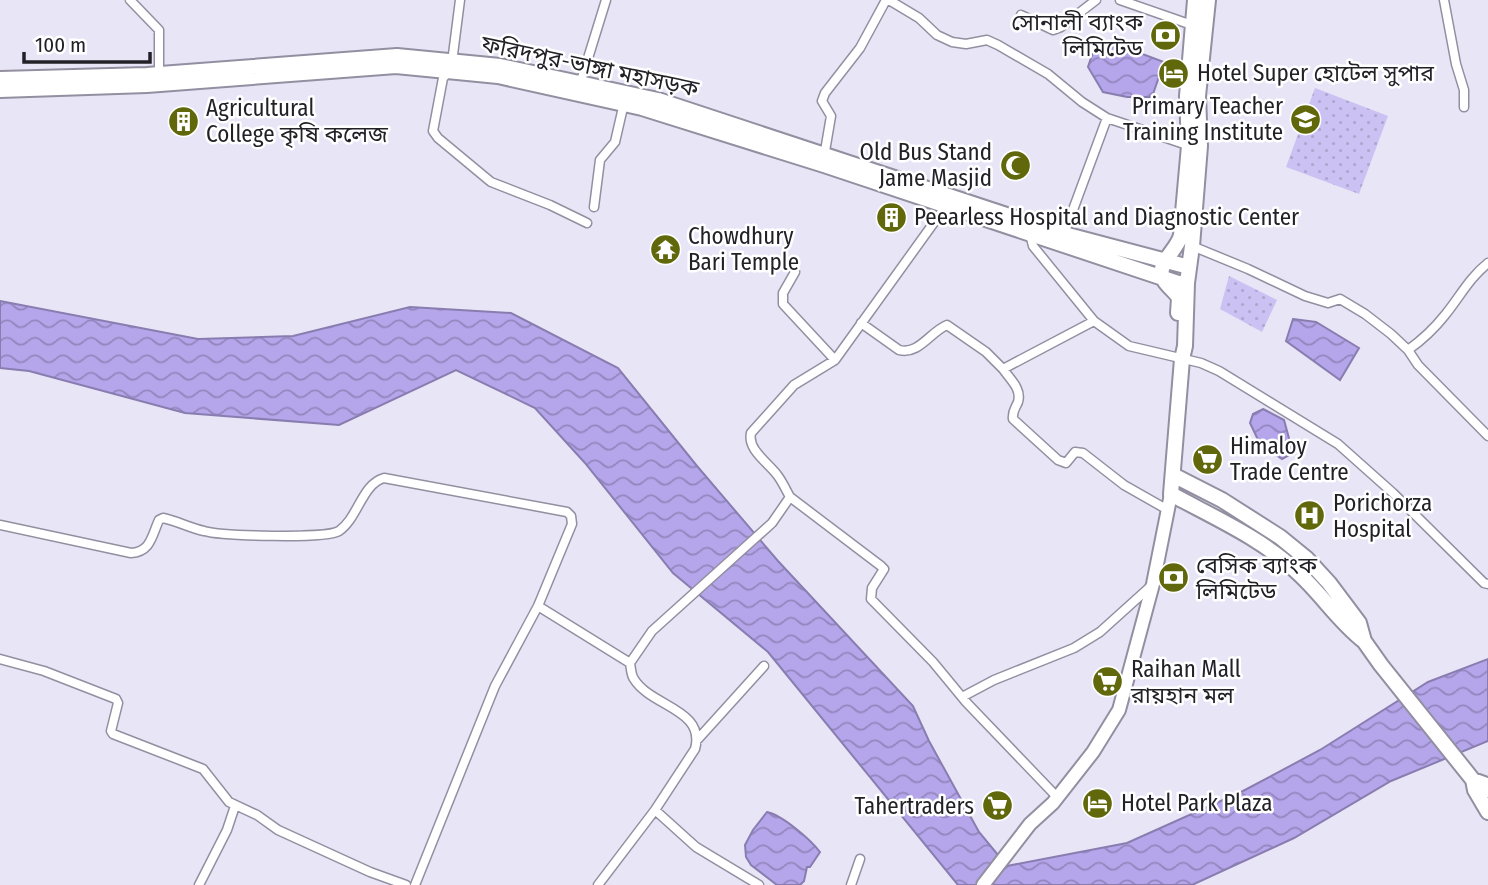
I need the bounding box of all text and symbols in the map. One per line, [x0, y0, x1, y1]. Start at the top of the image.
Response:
place label: সোনালী ব্যাংক লিমিটেড [1011, 8, 1144, 62]
bank icon: সোনালী ব্যাংক লিমিটেড [1149, 18, 1183, 52]
scale bar [24, 21, 150, 65]
street label: ফরিদপুর-ভাঙ্গা মহাসড়ক [478, 29, 702, 103]
text: 100 m [35, 32, 86, 58]
hotel icon: Hotel Super হোটেল সুপার [1157, 56, 1191, 90]
place label: Hotel Super হোটেল সুপার [1197, 59, 1434, 87]
place label: Primary Teacher Training Institute [1123, 92, 1283, 146]
place label: Agricultural College কৃষি কলেজ [206, 94, 389, 149]
school or university icon: Primary Teacher Training Institute [1289, 102, 1323, 136]
building icon: Agricultural College কৃষি কলেজ [166, 104, 200, 138]
place label: Old Bus Stand Jame Masjid [860, 138, 992, 192]
mosque icon: Old Bus Stand Jame Masjid [998, 148, 1032, 182]
building icon: Peearless Hospital and Diagnostic Center [874, 200, 908, 234]
place label: Peearless Hospital and Diagnostic Center [914, 203, 1299, 231]
place label: Chowdhury Bari Temple [688, 222, 799, 276]
temple icon: Chowdhury Bari Temple [648, 232, 682, 266]
place label: Himaloy Trade Centre [1230, 432, 1349, 486]
supermarket icon: Himaloy Trade Centre [1190, 442, 1224, 476]
place label: Porichorza Hospital [1333, 489, 1432, 543]
hospital icon: Porichorza Hospital [1293, 499, 1327, 533]
place label: বেসিক ব্যাংক লিমিটেড [1195, 551, 1318, 605]
bank icon: বেসিক ব্যাংক লিমিটেড [1156, 561, 1190, 595]
place label: Raihan Mall রায়হান মল [1130, 655, 1241, 709]
supermarket icon: Raihan Mall রায়হান মল [1091, 665, 1125, 699]
hotel icon: Hotel Park Plaza [1081, 786, 1115, 820]
supermarket icon: Tahertraders [980, 789, 1014, 823]
place label: Hotel Park Plaza [1121, 789, 1272, 817]
place label: Tahertraders [854, 792, 974, 820]

